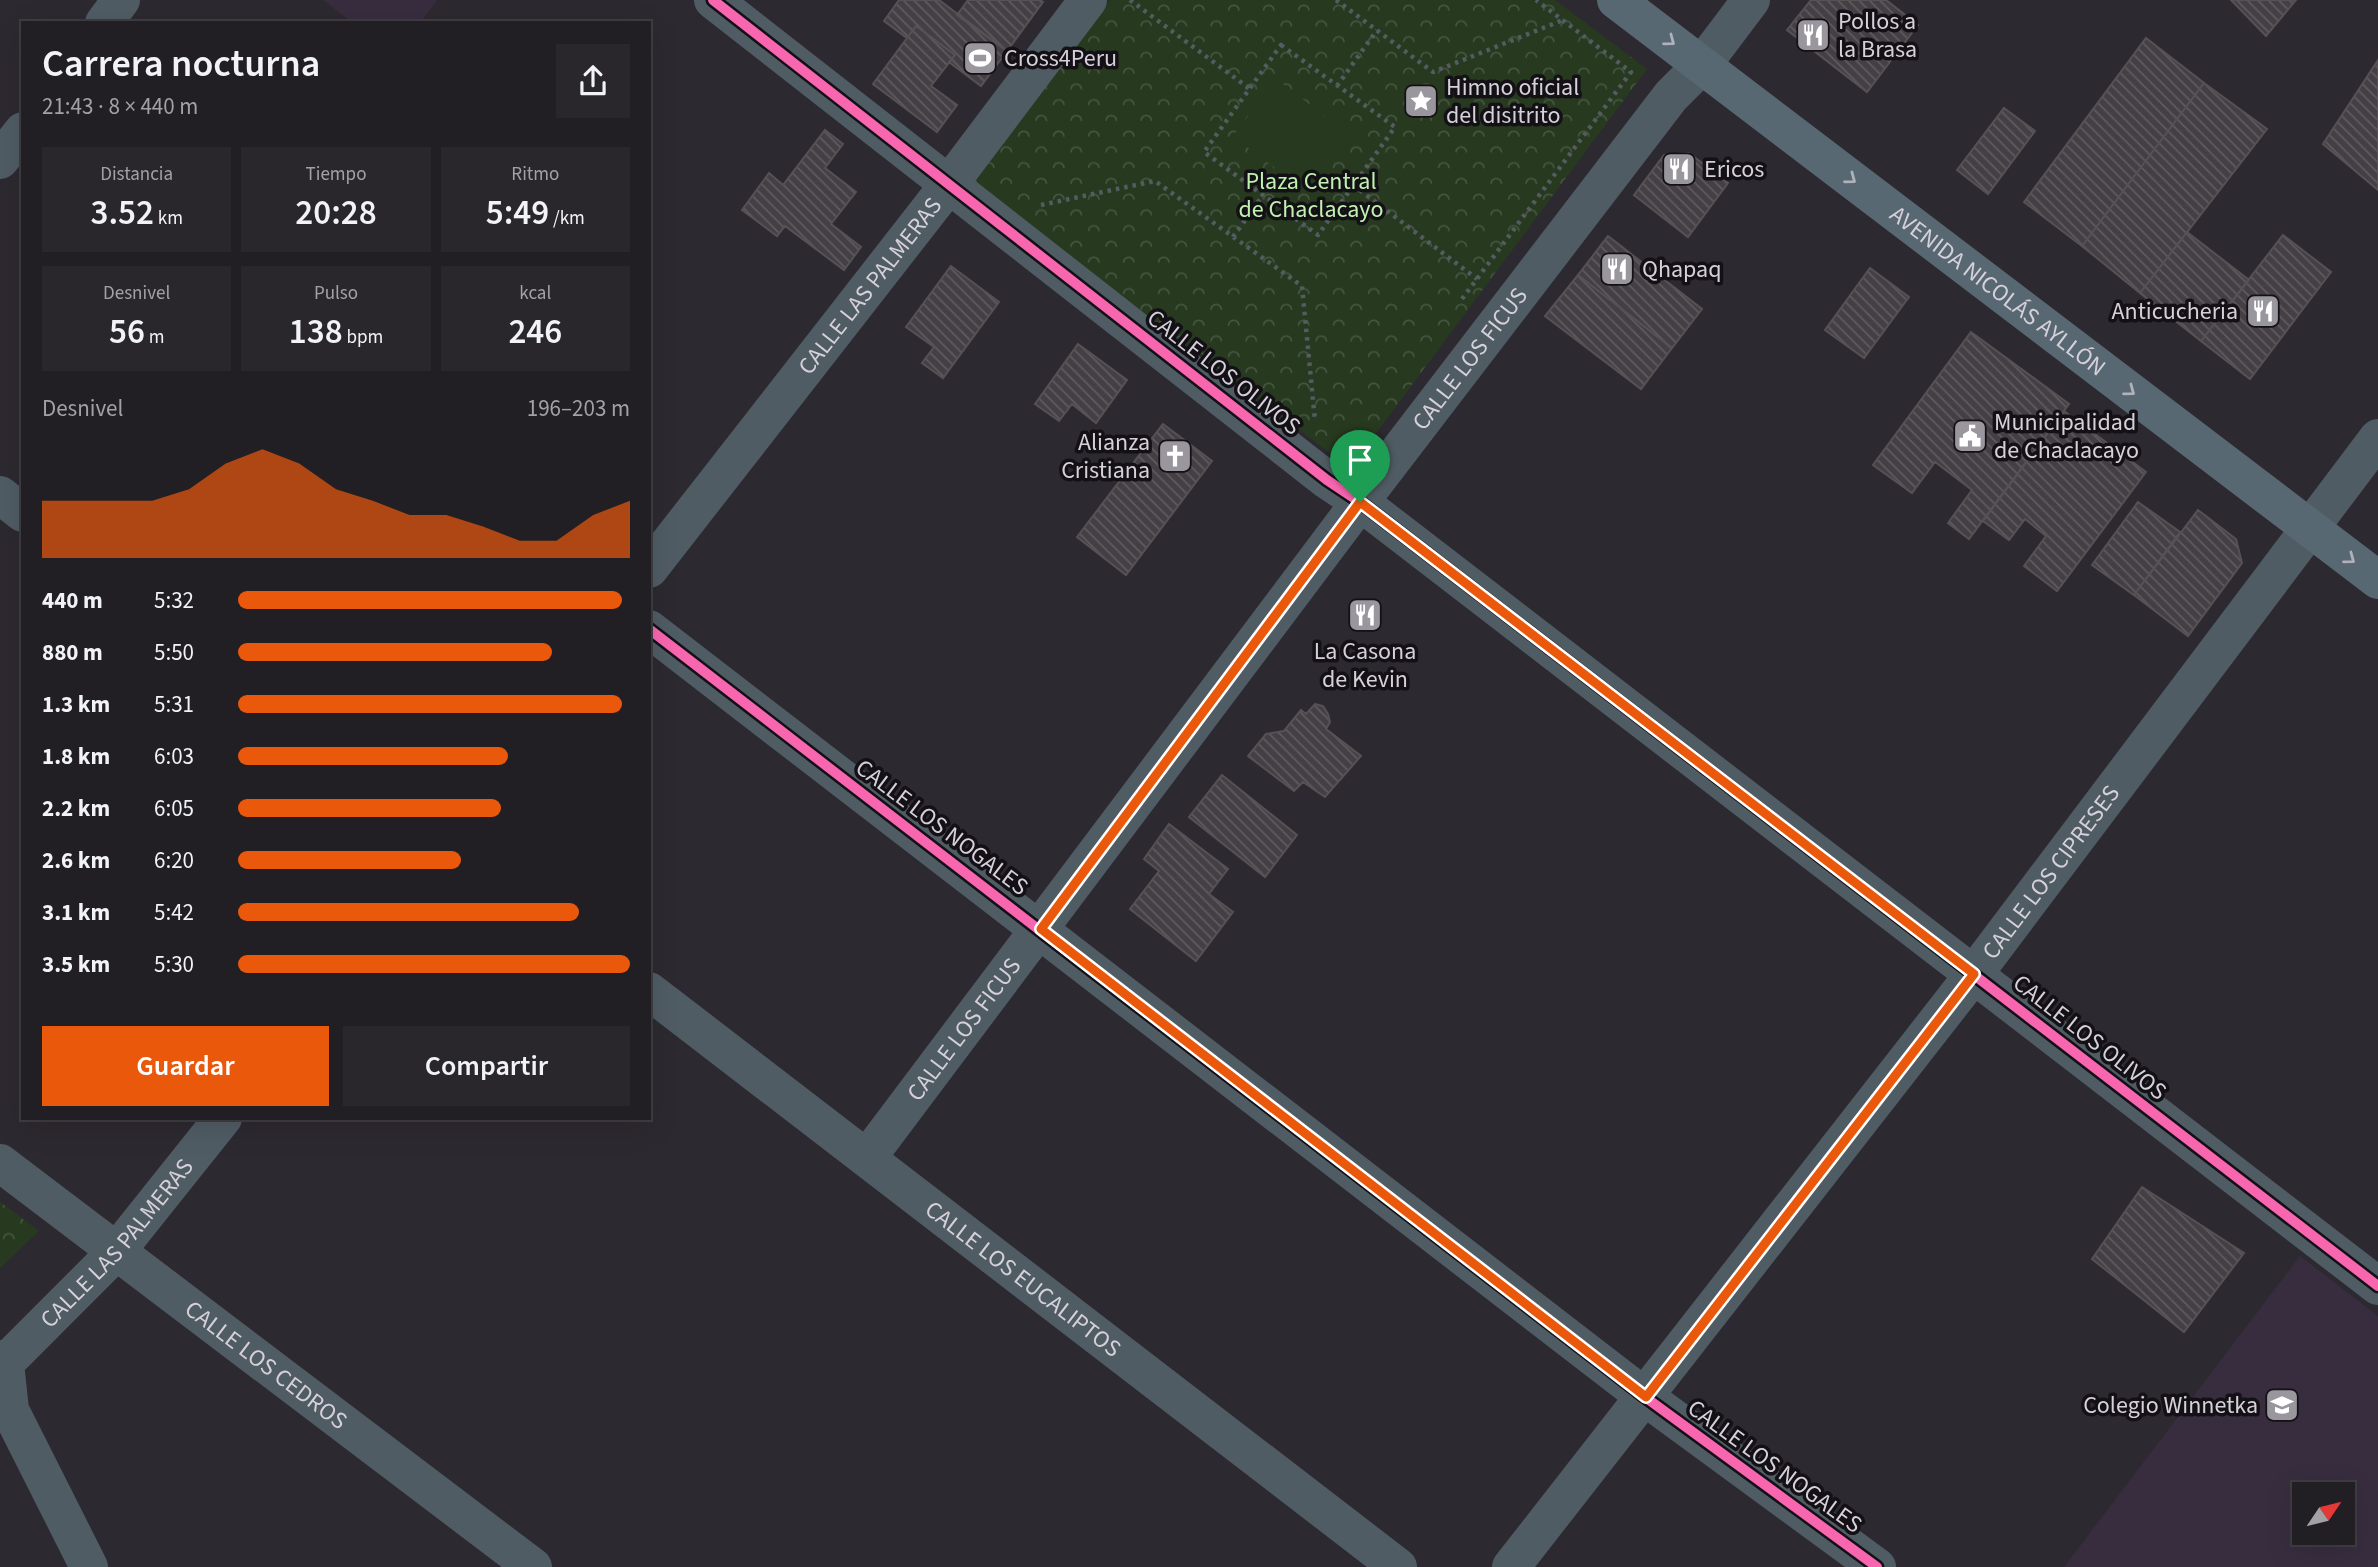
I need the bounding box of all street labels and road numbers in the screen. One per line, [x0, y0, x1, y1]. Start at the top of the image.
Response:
street label: CALLE LAS PALMERAS [790, 190, 951, 382]
street label: AVENIDA NICOLÁS AYLLÓN [1882, 197, 2113, 385]
street label: CALLE LOS FICUS [1404, 280, 1536, 438]
street label: CALLE LOS OLIVOS [1139, 301, 1308, 444]
street label: CALLE LOS NOGALES [848, 751, 1035, 904]
street label: CALLE LOS CIPRESES [1974, 778, 2129, 967]
street label: CALLE LOS FICUS [899, 950, 1030, 1109]
street label: CALLE LOS OLIVOS [2005, 966, 2174, 1109]
street label: CALLE LAS PALMERAS [32, 1151, 202, 1336]
street label: CALLE LOS EUCALIPTOS [917, 1192, 1128, 1366]
street label: CALLE LOS CEDROS [177, 1292, 354, 1438]
street label: CALLE LOS NOGALES [1680, 1391, 1869, 1542]

